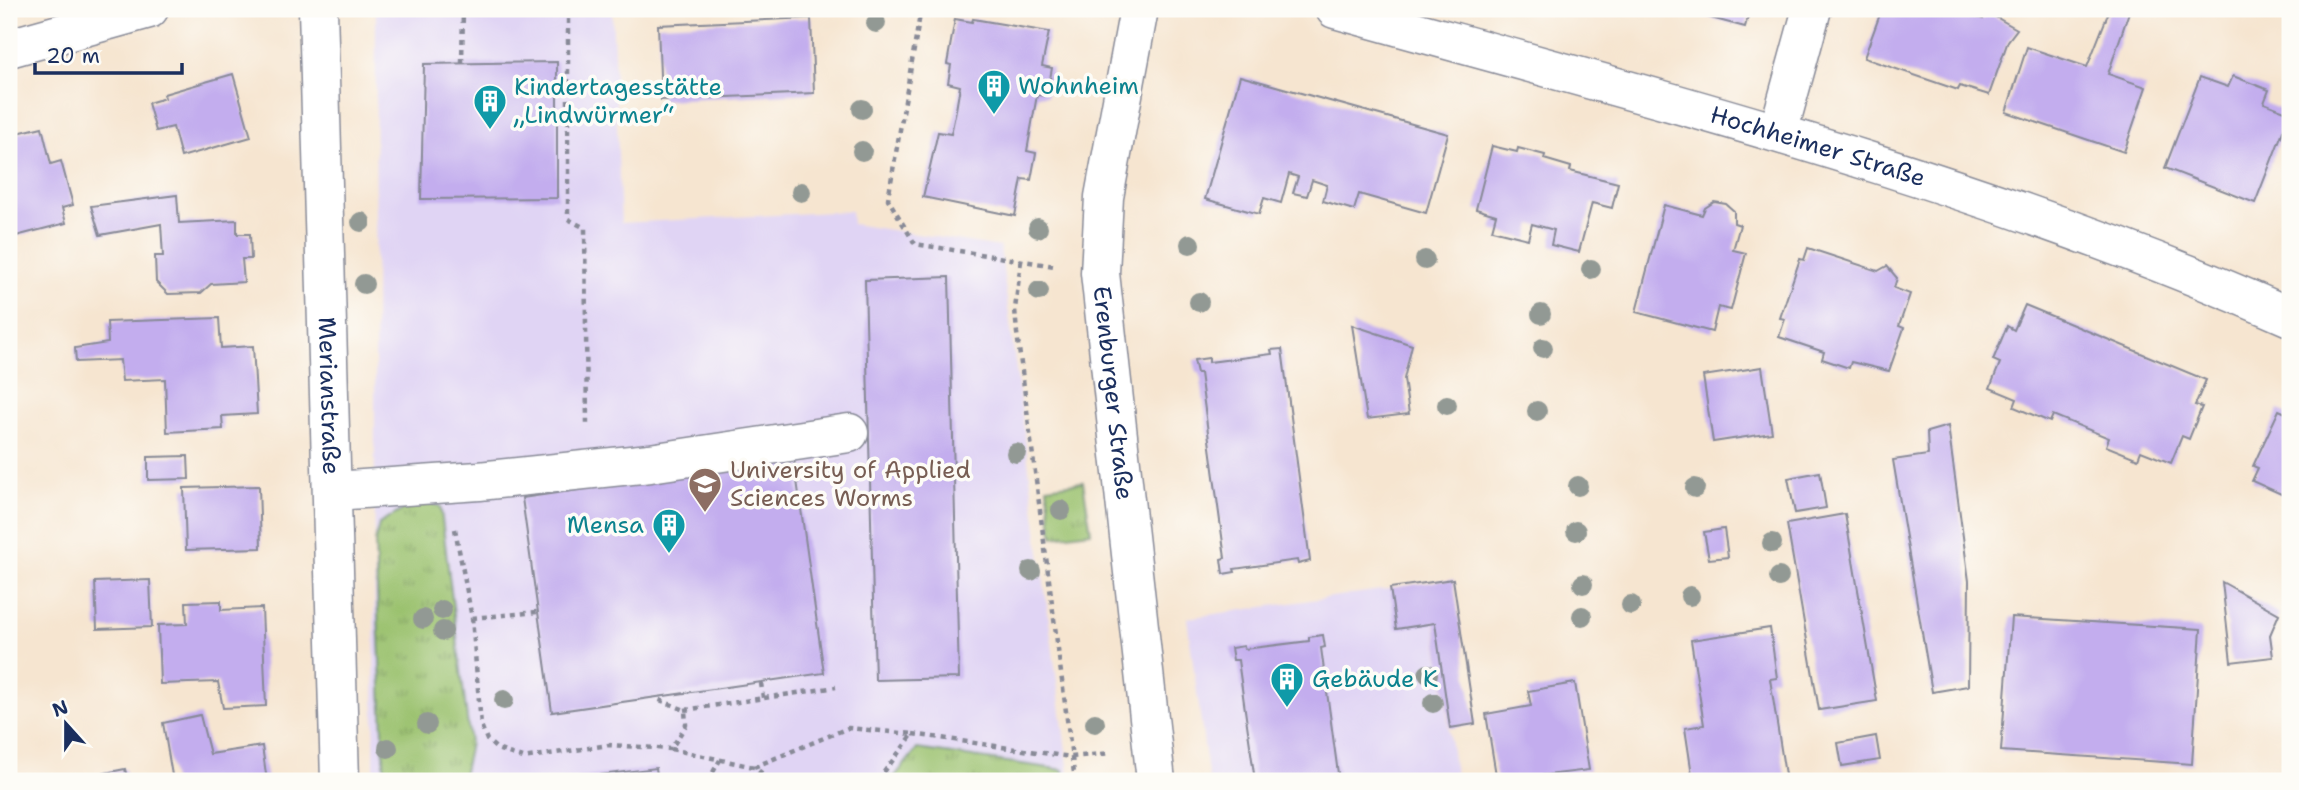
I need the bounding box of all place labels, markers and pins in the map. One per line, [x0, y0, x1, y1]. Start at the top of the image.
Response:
building icon: Wohnheim [975, 67, 1013, 116]
place label: Wohnheim [1018, 70, 1139, 102]
place label: Kindertagesstätte „Lindwürmer“ [513, 71, 722, 131]
building icon: Kindertagesstätte „Lindwürmer“ [471, 82, 509, 131]
place label: University of Applied Sciences Worms [730, 454, 971, 514]
school or university icon: University of Applied Sciences Worms [686, 465, 724, 514]
building icon: Mensa [650, 506, 688, 555]
place label: Mensa [567, 509, 644, 541]
building icon: Gebäude K [1268, 660, 1306, 709]
place label: Gebäude K [1312, 663, 1439, 695]

